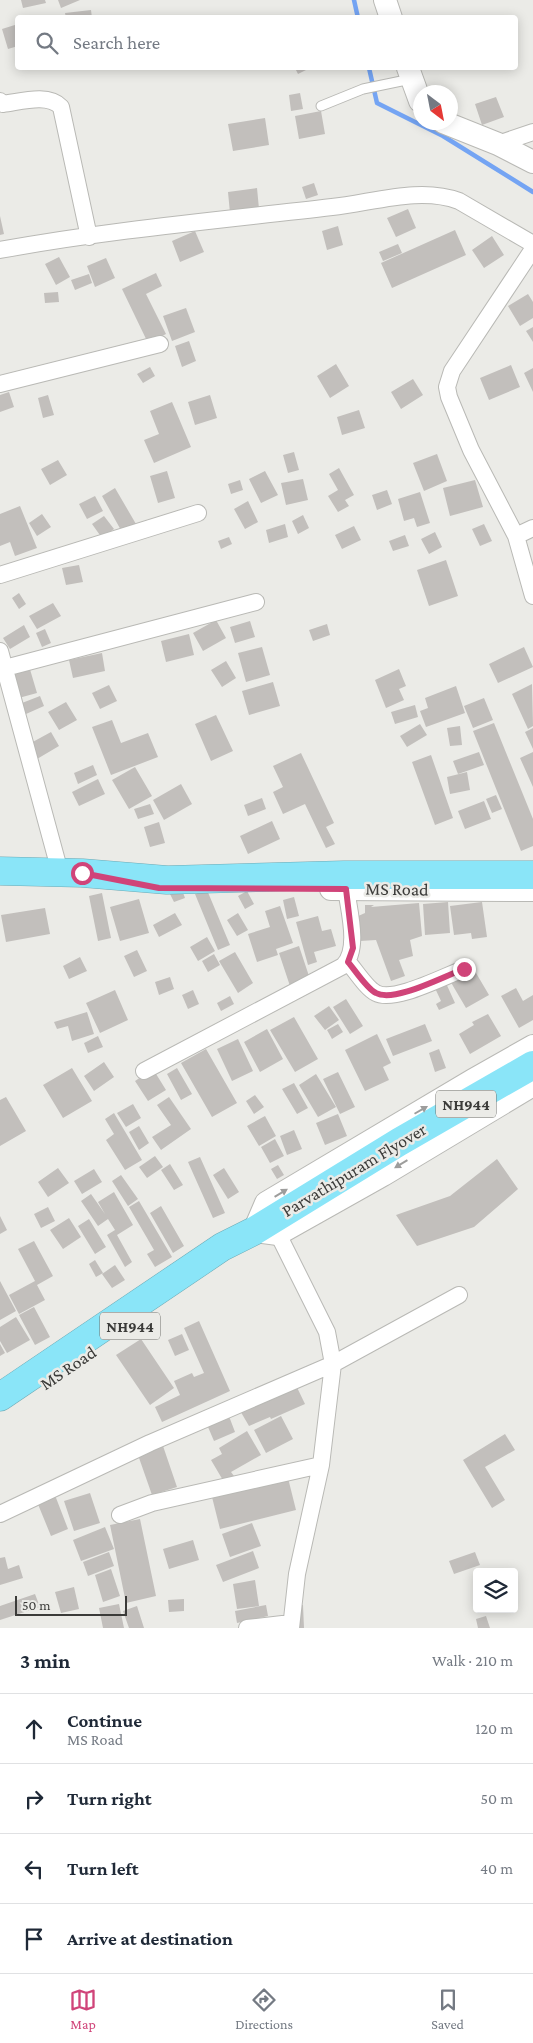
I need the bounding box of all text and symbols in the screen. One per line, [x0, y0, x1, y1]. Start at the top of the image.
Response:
search box [15, 15, 518, 70]
icon: search [33, 29, 61, 57]
text: Search here [73, 32, 160, 53]
north arrow [413, 85, 458, 130]
route start [71, 862, 94, 885]
street label: MS Road [365, 878, 429, 900]
route end [453, 958, 476, 981]
road number: NH944 [436, 1090, 496, 1118]
one-way arrow [415, 1106, 428, 1115]
street label: Parvathipuram Flyover [278, 1119, 430, 1221]
one-way arrow [395, 1160, 408, 1169]
one-way arrow [275, 1189, 288, 1198]
road number: NH944 [100, 1312, 160, 1340]
street label: MS Road [36, 1342, 100, 1394]
map controls [473, 1568, 518, 1613]
button: layers [473, 1568, 518, 1613]
scale bar [15, 1593, 128, 1616]
text: 50 m [22, 1597, 50, 1613]
text: 3 min [20, 1649, 70, 1673]
text: Walk · 210 m [432, 1652, 513, 1669]
text: Continue [67, 1710, 142, 1731]
icon: ahead [20, 1715, 48, 1743]
text: 120 m [475, 1720, 513, 1737]
text: MS Road [67, 1731, 123, 1748]
icon: right [20, 1785, 48, 1813]
text: Turn right [67, 1788, 152, 1809]
text: 50 m [481, 1790, 513, 1807]
icon: left [20, 1855, 48, 1883]
text: Turn left [67, 1858, 139, 1879]
text: 40 m [480, 1860, 513, 1877]
icon: arrive [20, 1925, 48, 1953]
text: Arrive at destination [67, 1928, 233, 1949]
tab: Map [69, 1986, 97, 2032]
tab: Directions [235, 1986, 293, 2032]
tab: Saved [431, 1986, 464, 2032]

